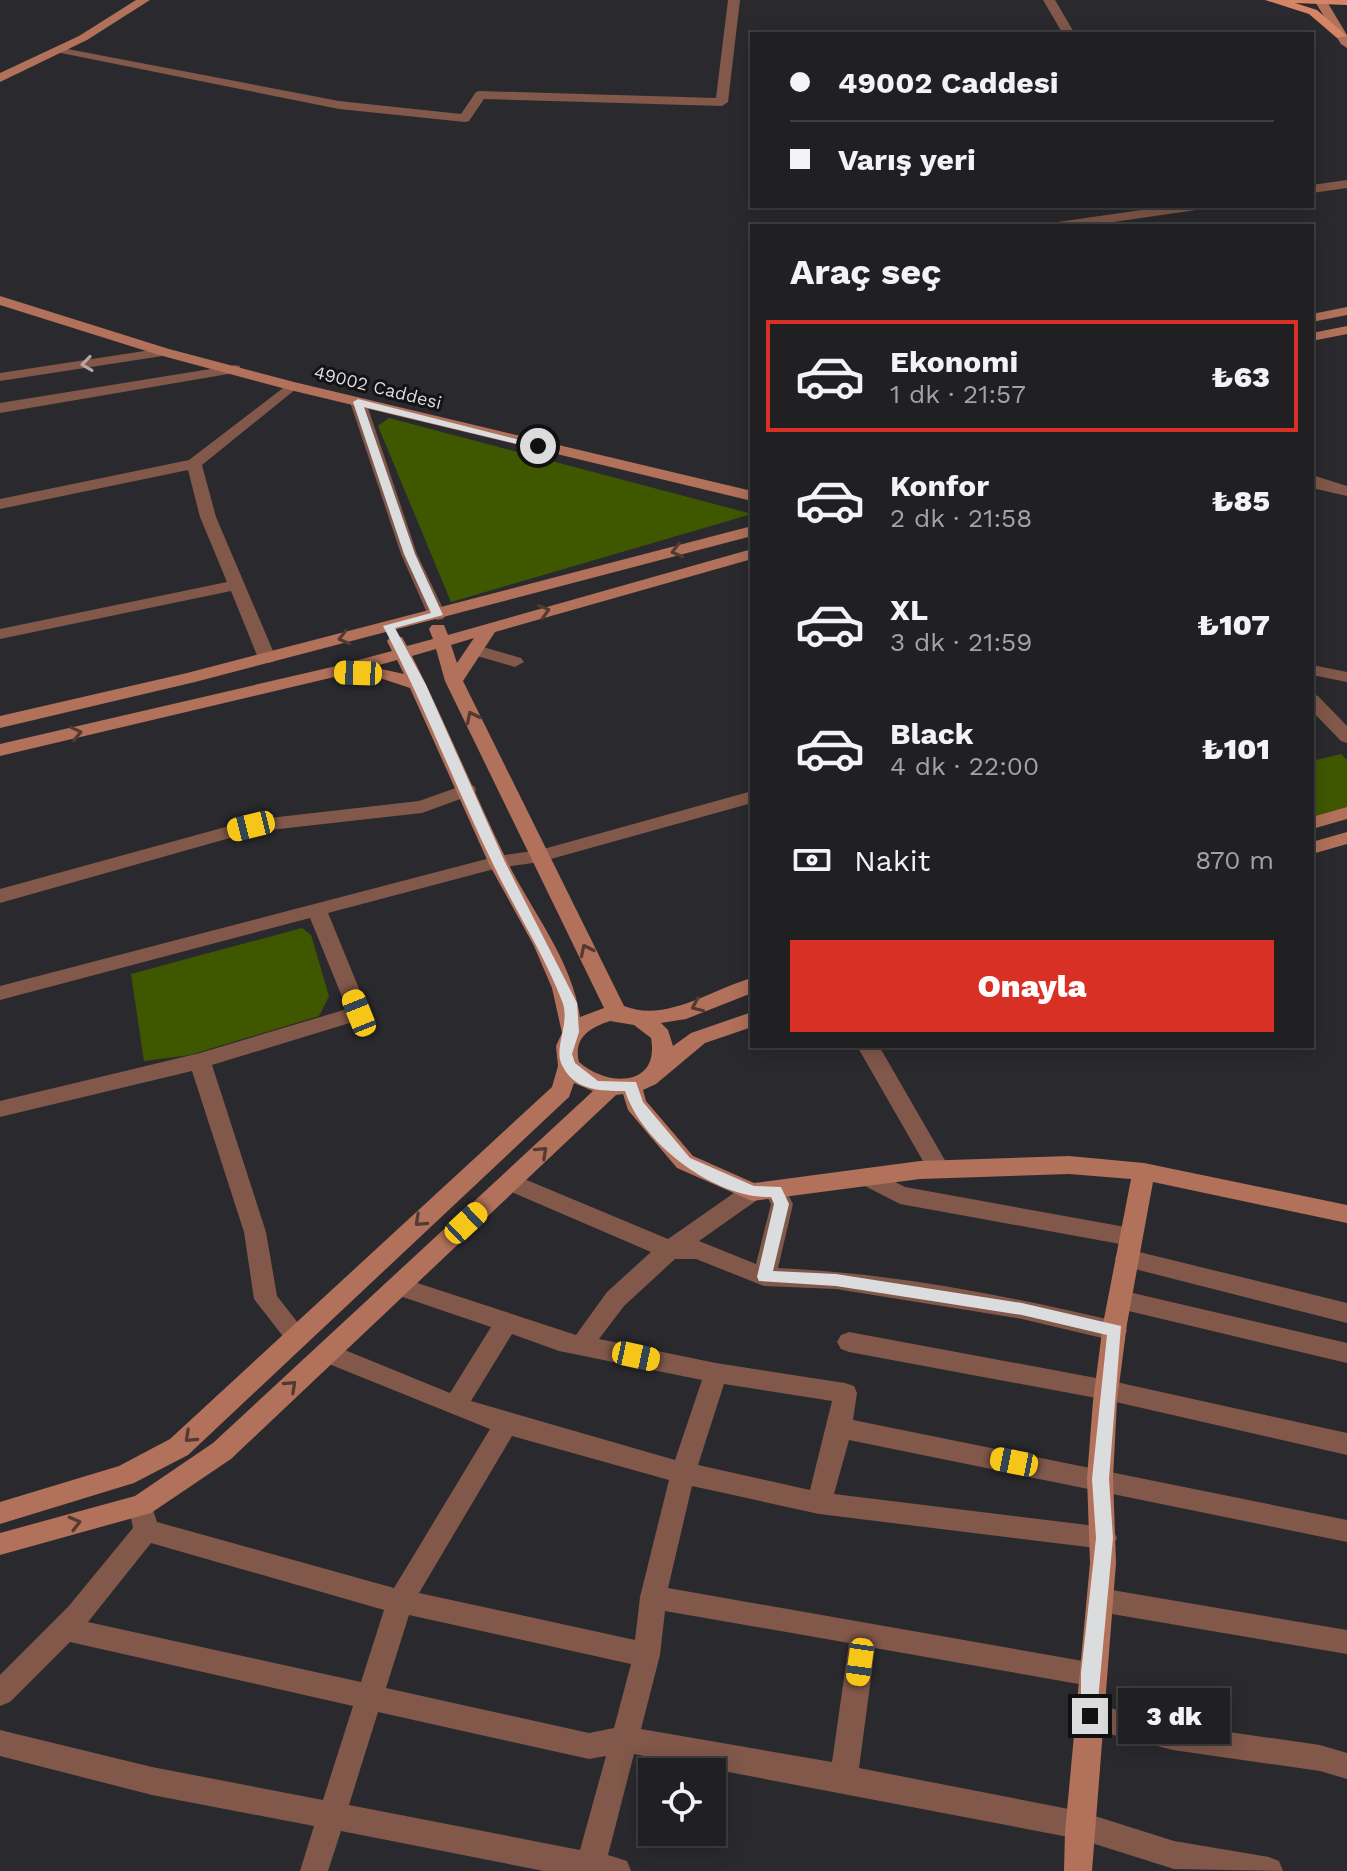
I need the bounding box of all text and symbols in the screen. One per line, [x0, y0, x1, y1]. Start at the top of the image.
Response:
text: 49002 Caddesi [838, 65, 1058, 100]
text: Varış yeri [838, 142, 976, 177]
text: Araç seç [790, 251, 941, 293]
icon: car [794, 340, 866, 412]
text: Ekonomi [890, 344, 1018, 379]
one-way arrow [80, 355, 94, 372]
text: ₺63 [1212, 359, 1270, 394]
street label: 49002 Caddesi [312, 361, 444, 413]
text: 1 dk · 21:57 [890, 379, 1026, 409]
route start [520, 428, 556, 464]
icon: car [794, 464, 866, 536]
text: Konfor [890, 468, 989, 503]
text: ₺85 [1212, 483, 1270, 518]
text: 2 dk · 21:58 [890, 503, 1032, 533]
one-way arrow [670, 542, 684, 558]
icon: car [794, 588, 866, 660]
text: XL [890, 592, 928, 627]
one-way arrow [537, 604, 551, 621]
text: ₺107 [1197, 607, 1270, 642]
text: 3 dk · 21:59 [890, 627, 1032, 657]
one-way arrow [337, 629, 351, 646]
car [334, 660, 382, 686]
one-way arrow [466, 710, 482, 725]
icon: car [794, 712, 866, 784]
text: Black [890, 716, 974, 751]
one-way arrow [69, 725, 82, 742]
text: ₺101 [1202, 731, 1270, 766]
text: 4 dk · 22:00 [890, 751, 1039, 781]
car [225, 809, 277, 843]
icon: cash [790, 838, 834, 882]
text: Nakit [854, 843, 930, 878]
text: 870 m [1195, 845, 1274, 875]
button: Onayla [790, 940, 1274, 1032]
one-way arrow [580, 944, 596, 958]
car [339, 986, 379, 1040]
one-way arrow [691, 996, 705, 1012]
one-way arrow [533, 1147, 548, 1161]
car [440, 1198, 492, 1248]
one-way arrow [415, 1211, 430, 1225]
car [610, 1339, 662, 1373]
one-way arrow [282, 1381, 296, 1396]
one-way arrow [185, 1428, 199, 1443]
car [988, 1446, 1040, 1478]
one-way arrow [68, 1516, 82, 1532]
car [845, 1637, 875, 1687]
callout: 3 dk [1118, 1688, 1230, 1744]
route end [1072, 1698, 1108, 1734]
text: 3 dk [1146, 1701, 1202, 1731]
map controls [638, 1758, 726, 1846]
button: locate [638, 1758, 726, 1846]

